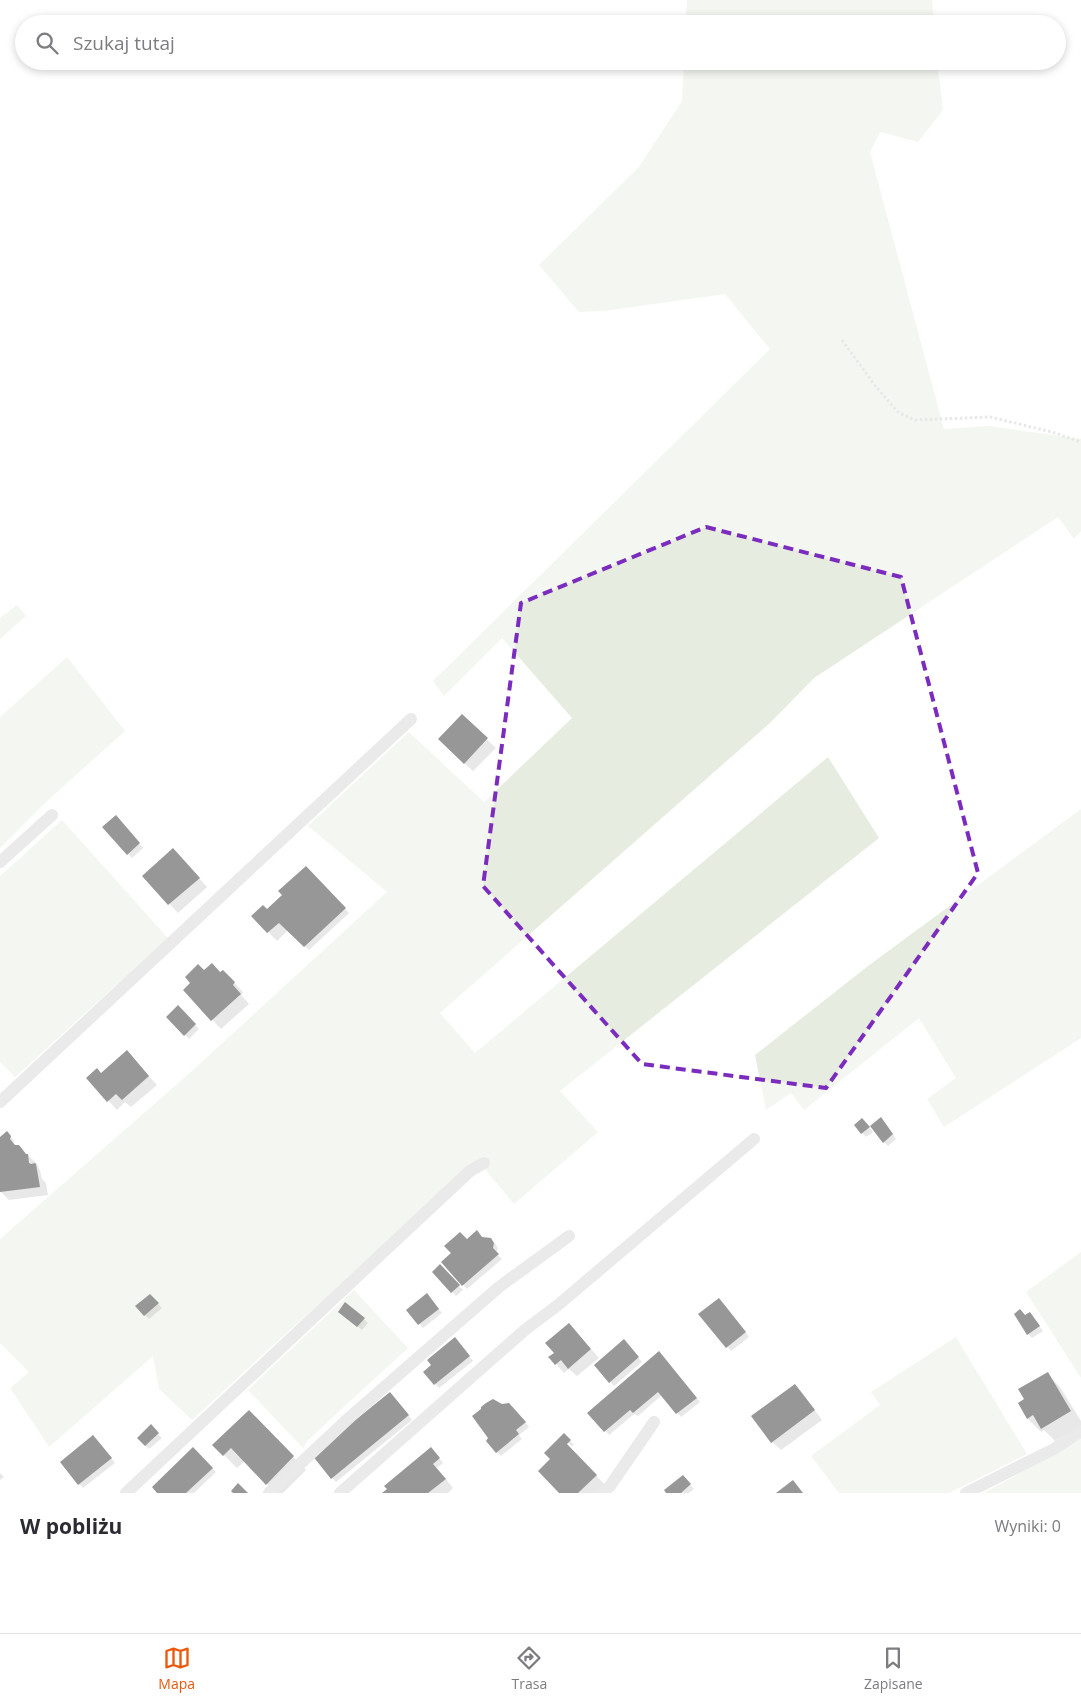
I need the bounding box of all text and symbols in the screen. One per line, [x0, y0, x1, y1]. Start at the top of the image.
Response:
search box [15, 15, 1066, 70]
icon: search [33, 29, 61, 57]
text: Szukaj tutaj [73, 30, 175, 56]
text: W pobliżu [20, 1512, 122, 1540]
text: Wyniki: 0 [994, 1515, 1061, 1537]
tab: Mapa [158, 1644, 195, 1693]
tab: Trasa [512, 1644, 547, 1693]
tab: Zapisane [864, 1644, 923, 1693]

